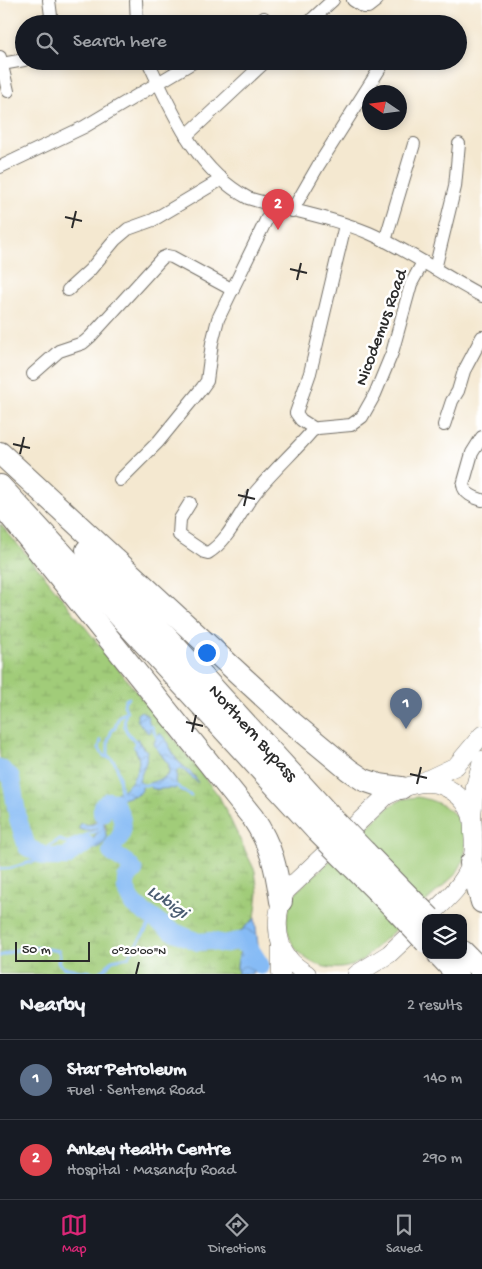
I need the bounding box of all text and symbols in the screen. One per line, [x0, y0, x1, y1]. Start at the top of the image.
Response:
search box [15, 15, 467, 70]
icon: search [33, 29, 61, 57]
text: Search here [73, 31, 167, 54]
north arrow [362, 85, 407, 130]
pin: 2 [262, 189, 294, 230]
street label: Nicodemus Road [352, 265, 414, 389]
your location [194, 640, 220, 666]
street label: Northern Bypass [203, 681, 302, 787]
pin: 1 [390, 688, 422, 729]
water label: Lubigi [142, 881, 194, 926]
map controls [422, 914, 467, 959]
button: layers [422, 914, 467, 959]
scale bar [15, 939, 90, 962]
text: 50 m [22, 942, 51, 959]
text: 0°20'00"N [112, 945, 166, 959]
text: Nearby [20, 994, 85, 1019]
text: 2 results [407, 997, 462, 1016]
text: Star Petroleum [67, 1059, 186, 1082]
text: 1 [33, 1070, 39, 1089]
text: 140 m [424, 1070, 462, 1089]
text: Fuel · Sentema Road [67, 1082, 204, 1101]
text: Ankey Health Centre [67, 1139, 231, 1162]
text: 2 [32, 1150, 40, 1169]
text: 290 m [422, 1150, 462, 1169]
text: Hospital · Masanafu Road [67, 1162, 236, 1181]
tab: Map [60, 1211, 88, 1258]
tab: Directions [209, 1211, 266, 1258]
tab: Saved [386, 1211, 422, 1258]

